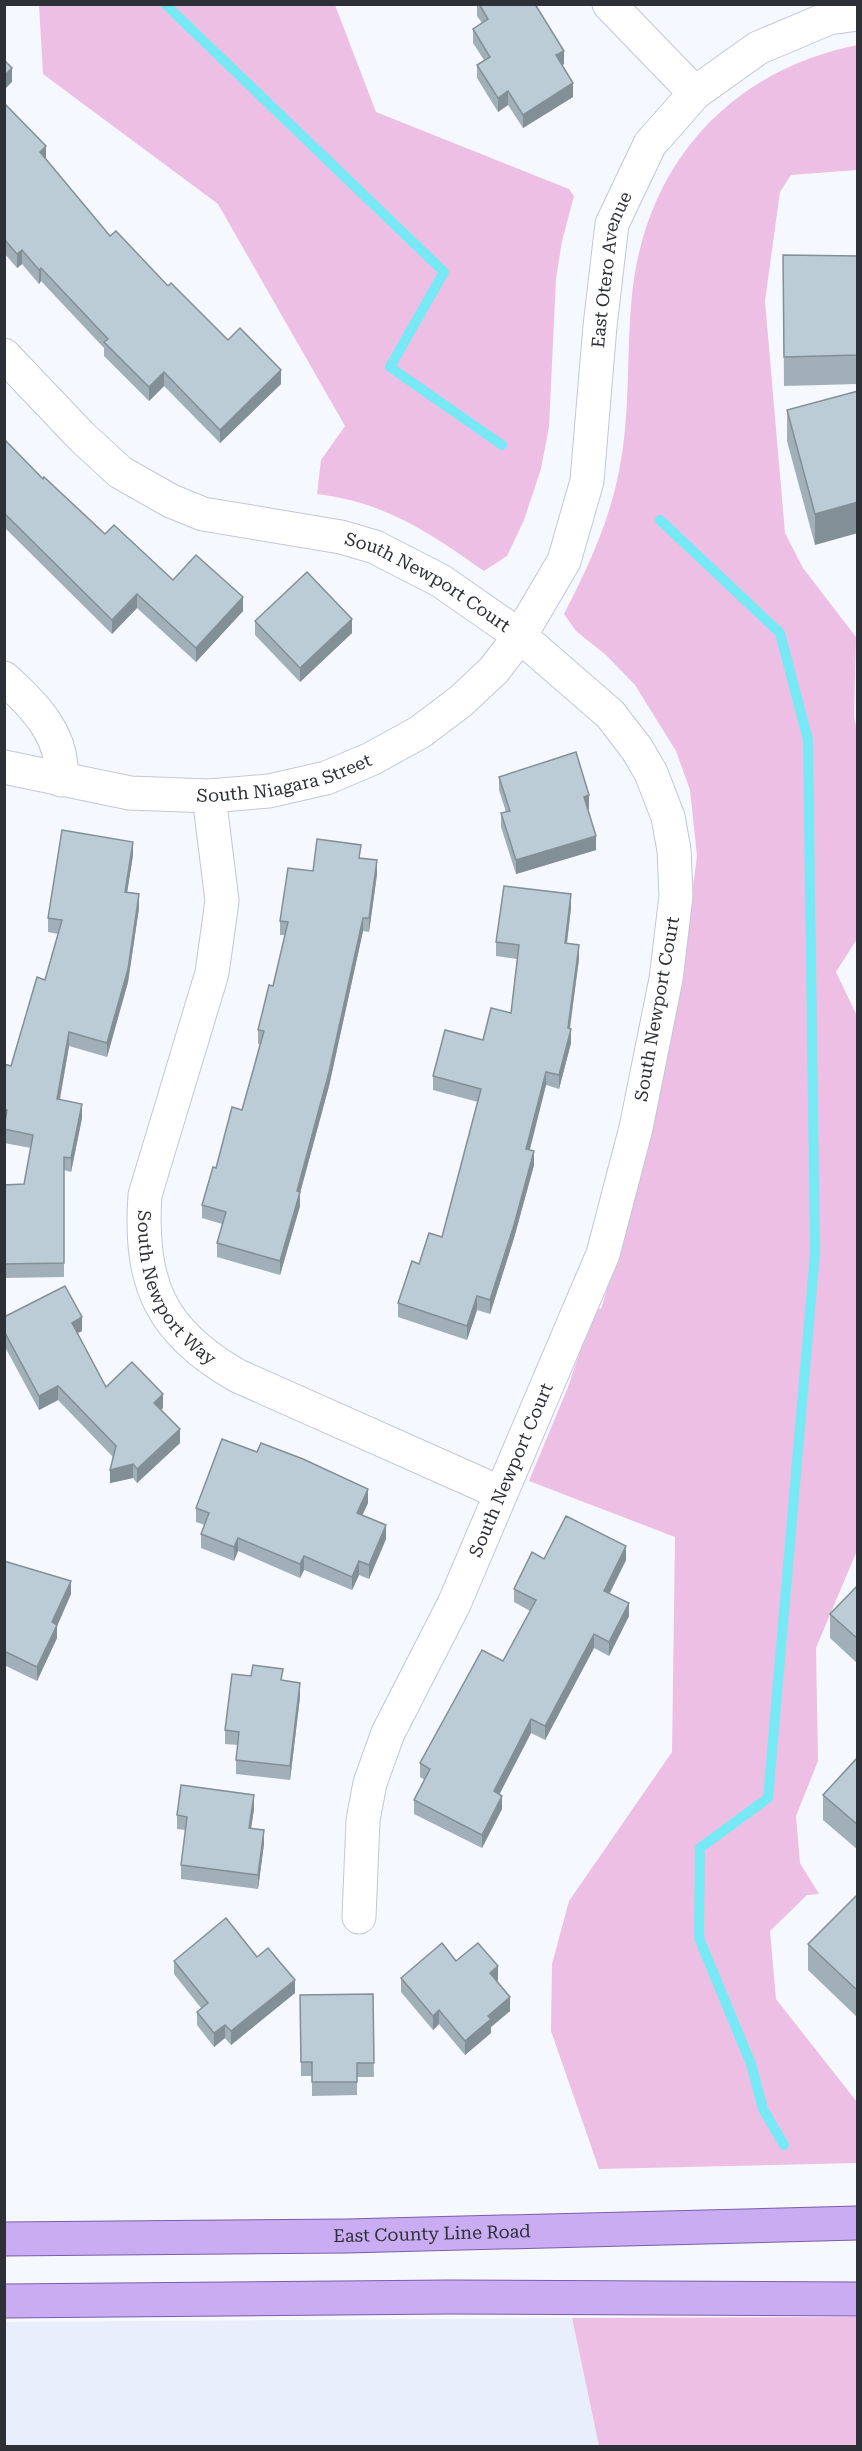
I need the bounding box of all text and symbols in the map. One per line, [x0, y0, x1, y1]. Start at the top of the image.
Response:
street label: East Otero Avenue [587, 188, 636, 349]
street label: South Newport Court [342, 528, 515, 636]
street label: South Niagara Street [196, 749, 375, 806]
street label: South Newport Court [630, 915, 683, 1103]
street label: South Newport Way [134, 1210, 221, 1369]
street label: South Newport Court [464, 1379, 557, 1560]
street label: East County Line Road [333, 2220, 531, 2246]

